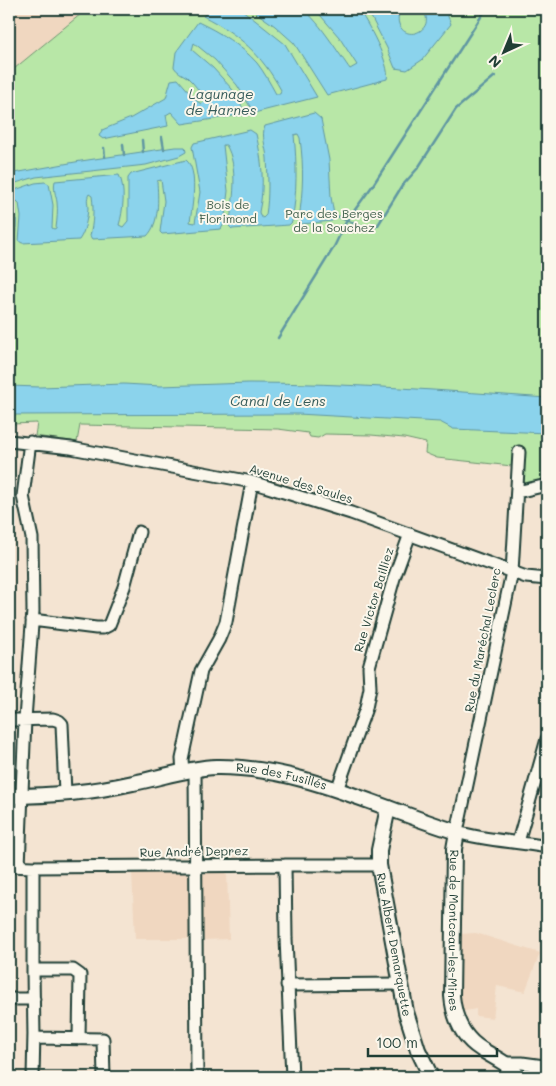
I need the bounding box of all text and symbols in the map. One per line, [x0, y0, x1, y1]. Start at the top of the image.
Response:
north arrow [478, 28, 528, 78]
text: N [484, 51, 505, 72]
water label: Lagunage de Harnes [186, 84, 257, 119]
park label: Bois de Florimond [199, 196, 257, 226]
park label: Parc des Berges de la Souchez [285, 205, 383, 235]
water label: Canal de Lens [230, 391, 326, 410]
street label: Avenue des Saules [248, 460, 355, 506]
street label: Rue Victor Bailliez [350, 545, 397, 654]
street label: Rue du Maréchal Leclerc [460, 566, 504, 713]
street label: Rue des Fusillés [236, 759, 329, 793]
street label: Rue André Deprez [140, 842, 249, 860]
street label: Rue de Montceau-les-Mines [445, 850, 463, 1012]
street label: Rue Albert Demarquette [374, 871, 416, 1018]
scale bar [368, 1026, 497, 1058]
text: 100 m [376, 1032, 418, 1052]

